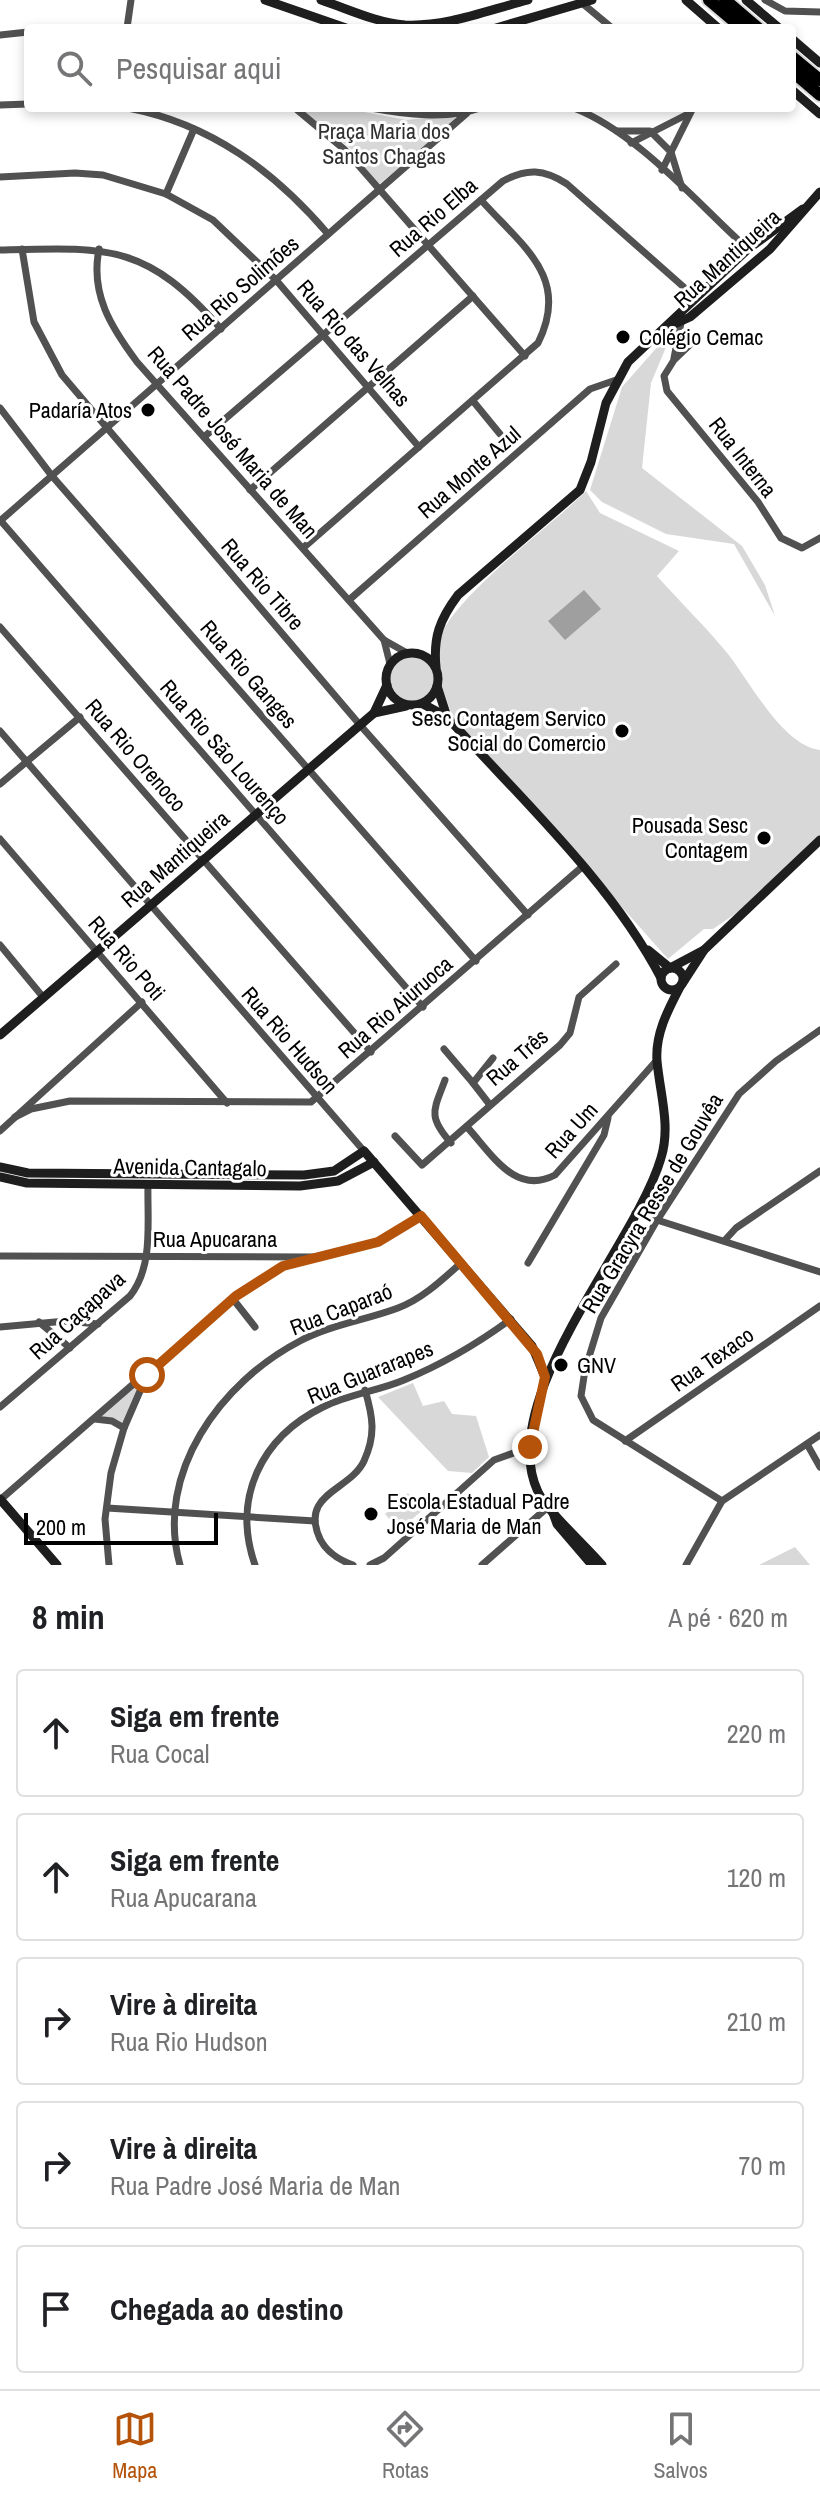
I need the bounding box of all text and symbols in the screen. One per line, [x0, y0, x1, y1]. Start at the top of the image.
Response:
search box [24, 24, 796, 112]
icon: search [52, 46, 96, 90]
text: Pesquisar aqui [116, 48, 281, 88]
park label: Praça Maria dos Santos Chagas [318, 116, 450, 171]
street label: Rua Rio Elba [383, 170, 483, 264]
street label: Rua Mantiqueira [667, 202, 787, 314]
street label: Rua Rio Solimões [175, 229, 305, 347]
street label: Rua Rio das Velhas [290, 273, 418, 413]
place label: Colégio Cemac [639, 322, 763, 352]
marker: Colégio Cemac [614, 328, 632, 346]
street label: Rua Padre José Maria de Man [141, 339, 325, 545]
place label: Padaría Atos [29, 395, 132, 425]
marker: Padaría Atos [139, 401, 157, 419]
street label: Rua Interna [702, 411, 784, 503]
street label: Rua Monte Azul [411, 419, 527, 525]
street label: Rua Rio Tibre [215, 532, 311, 636]
street label: Rua Rio Ganges [194, 613, 304, 735]
street label: Rua Rio São Lourenço [153, 673, 297, 831]
street label: Rua Rio Orenoco [79, 692, 193, 818]
place label: Sesc Contagem Servico Social do Comercio [411, 703, 606, 758]
marker: Sesc Contagem Servico Social do Comercio [613, 722, 631, 740]
street label: Rua Mantiqueira [114, 804, 236, 914]
place label: Pousada Sesc Contagem [632, 810, 748, 865]
marker: Pousada Sesc Contagem [755, 829, 773, 847]
street label: Rua Rio Poti [82, 909, 172, 1007]
street label: Rua Rio Aiuruoca [331, 949, 459, 1065]
street label: Rua Rio Hudson [235, 980, 345, 1100]
street label: Rua Três [480, 1022, 554, 1092]
street label: Rua Gracyra Resse de Gouvêa [574, 1087, 730, 1319]
street label: Rua Um [538, 1095, 604, 1165]
street label: Avenida Cantagalo [112, 1151, 267, 1183]
street label: Rua Apucarana [153, 1224, 277, 1254]
street label: Rua Caçapava [23, 1264, 131, 1366]
street label: Rua Caparaó [286, 1276, 396, 1342]
street label: Rua Texaco [665, 1319, 759, 1399]
street label: Rua Guararapes [303, 1333, 437, 1411]
place label: GNV [577, 1350, 616, 1380]
marker: GNV [552, 1356, 570, 1374]
route start [129, 1357, 165, 1393]
route end [512, 1429, 548, 1465]
place label: Escola Estadual Padre José Maria de Man [387, 1486, 570, 1541]
marker: Escola Estadual Padre José Maria de Man [362, 1505, 380, 1523]
scale bar [24, 1509, 218, 1545]
text: 200 m [36, 1512, 86, 1542]
text: 8 min [32, 1594, 105, 1640]
text: A pé · 620 m [668, 1600, 788, 1635]
text: Siga em frente [110, 1696, 280, 1736]
icon: ahead [34, 1711, 78, 1755]
text: 220 m [727, 1716, 786, 1751]
text: Rua Cocal [110, 1736, 210, 1771]
text: Siga em frente [110, 1840, 280, 1880]
icon: ahead [34, 1855, 78, 1899]
text: 120 m [727, 1860, 786, 1895]
text: Rua Apucarana [110, 1880, 257, 1915]
text: Vire à direita [110, 1984, 257, 2024]
icon: right [34, 1999, 78, 2043]
text: 210 m [727, 2004, 786, 2039]
text: Rua Rio Hudson [110, 2024, 268, 2059]
text: Vire à direita [110, 2128, 257, 2168]
icon: right [34, 2143, 78, 2187]
text: 70 m [739, 2148, 786, 2183]
text: Rua Padre José Maria de Man [110, 2168, 400, 2203]
icon: arrive [34, 2287, 78, 2331]
text: Chegada ao destino [110, 2289, 344, 2329]
tab: Mapa [112, 2407, 157, 2485]
tab: Rotas [382, 2407, 429, 2485]
tab: Salvos [654, 2407, 708, 2485]

